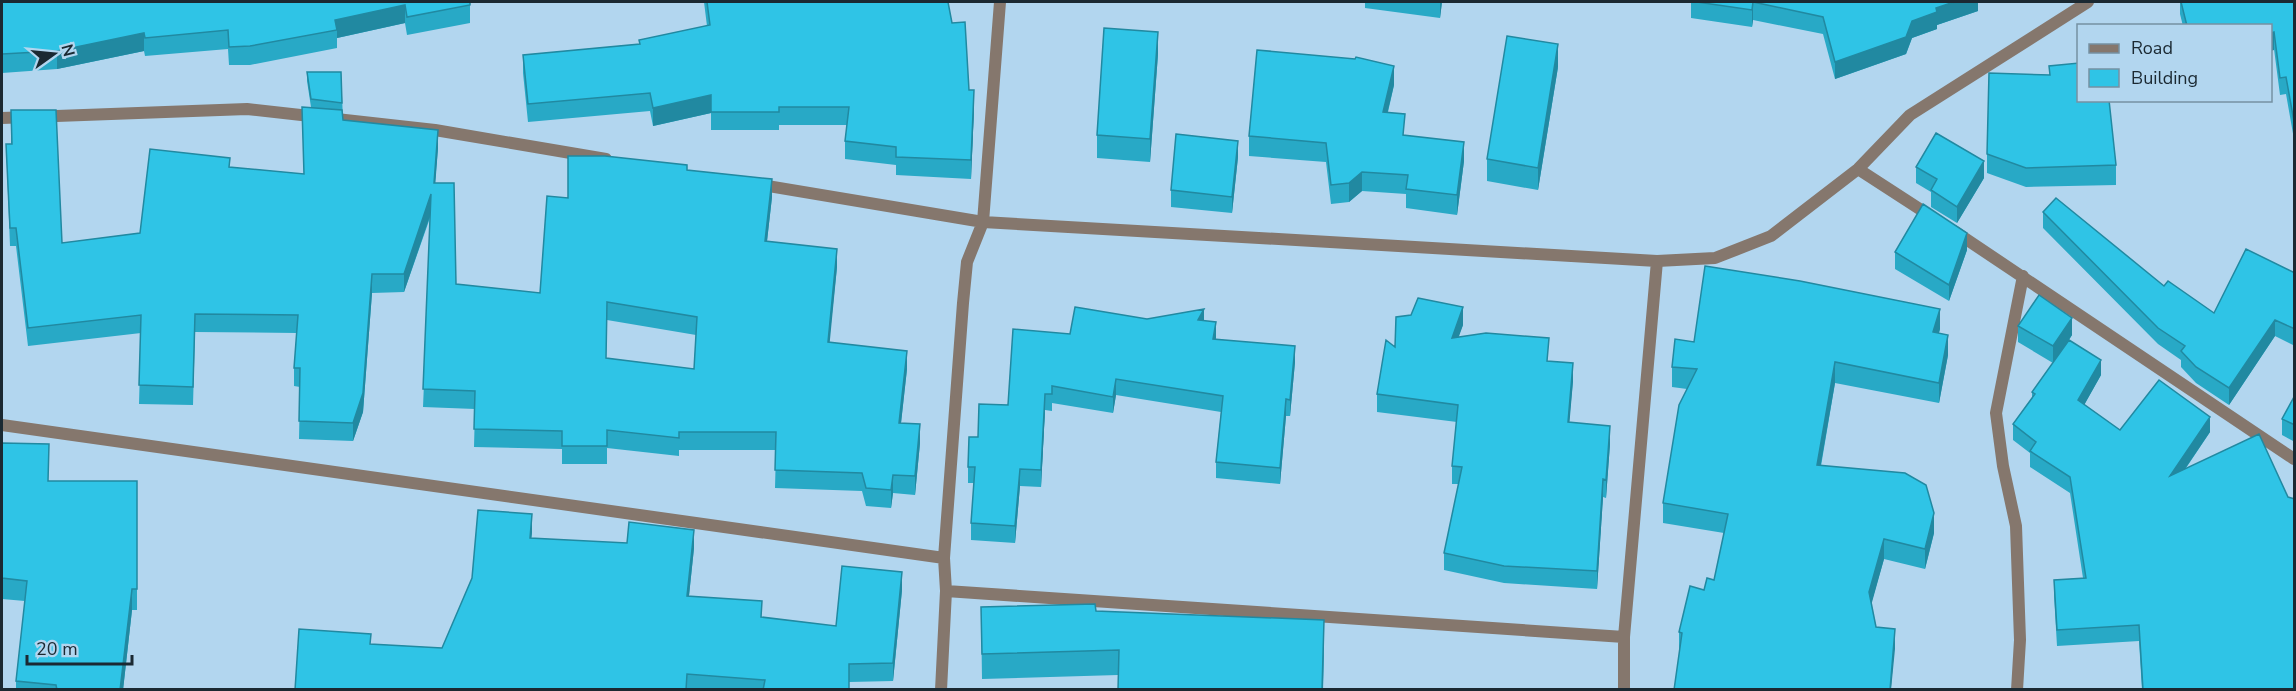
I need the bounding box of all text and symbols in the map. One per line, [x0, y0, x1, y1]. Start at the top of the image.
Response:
north arrow [24, 24, 84, 84]
legend [2077, 24, 2272, 102]
text: Road [2131, 36, 2173, 60]
text: N [55, 42, 80, 59]
text: Building [2131, 66, 2198, 90]
scale bar [27, 628, 132, 666]
text: 20 m [36, 637, 78, 661]

